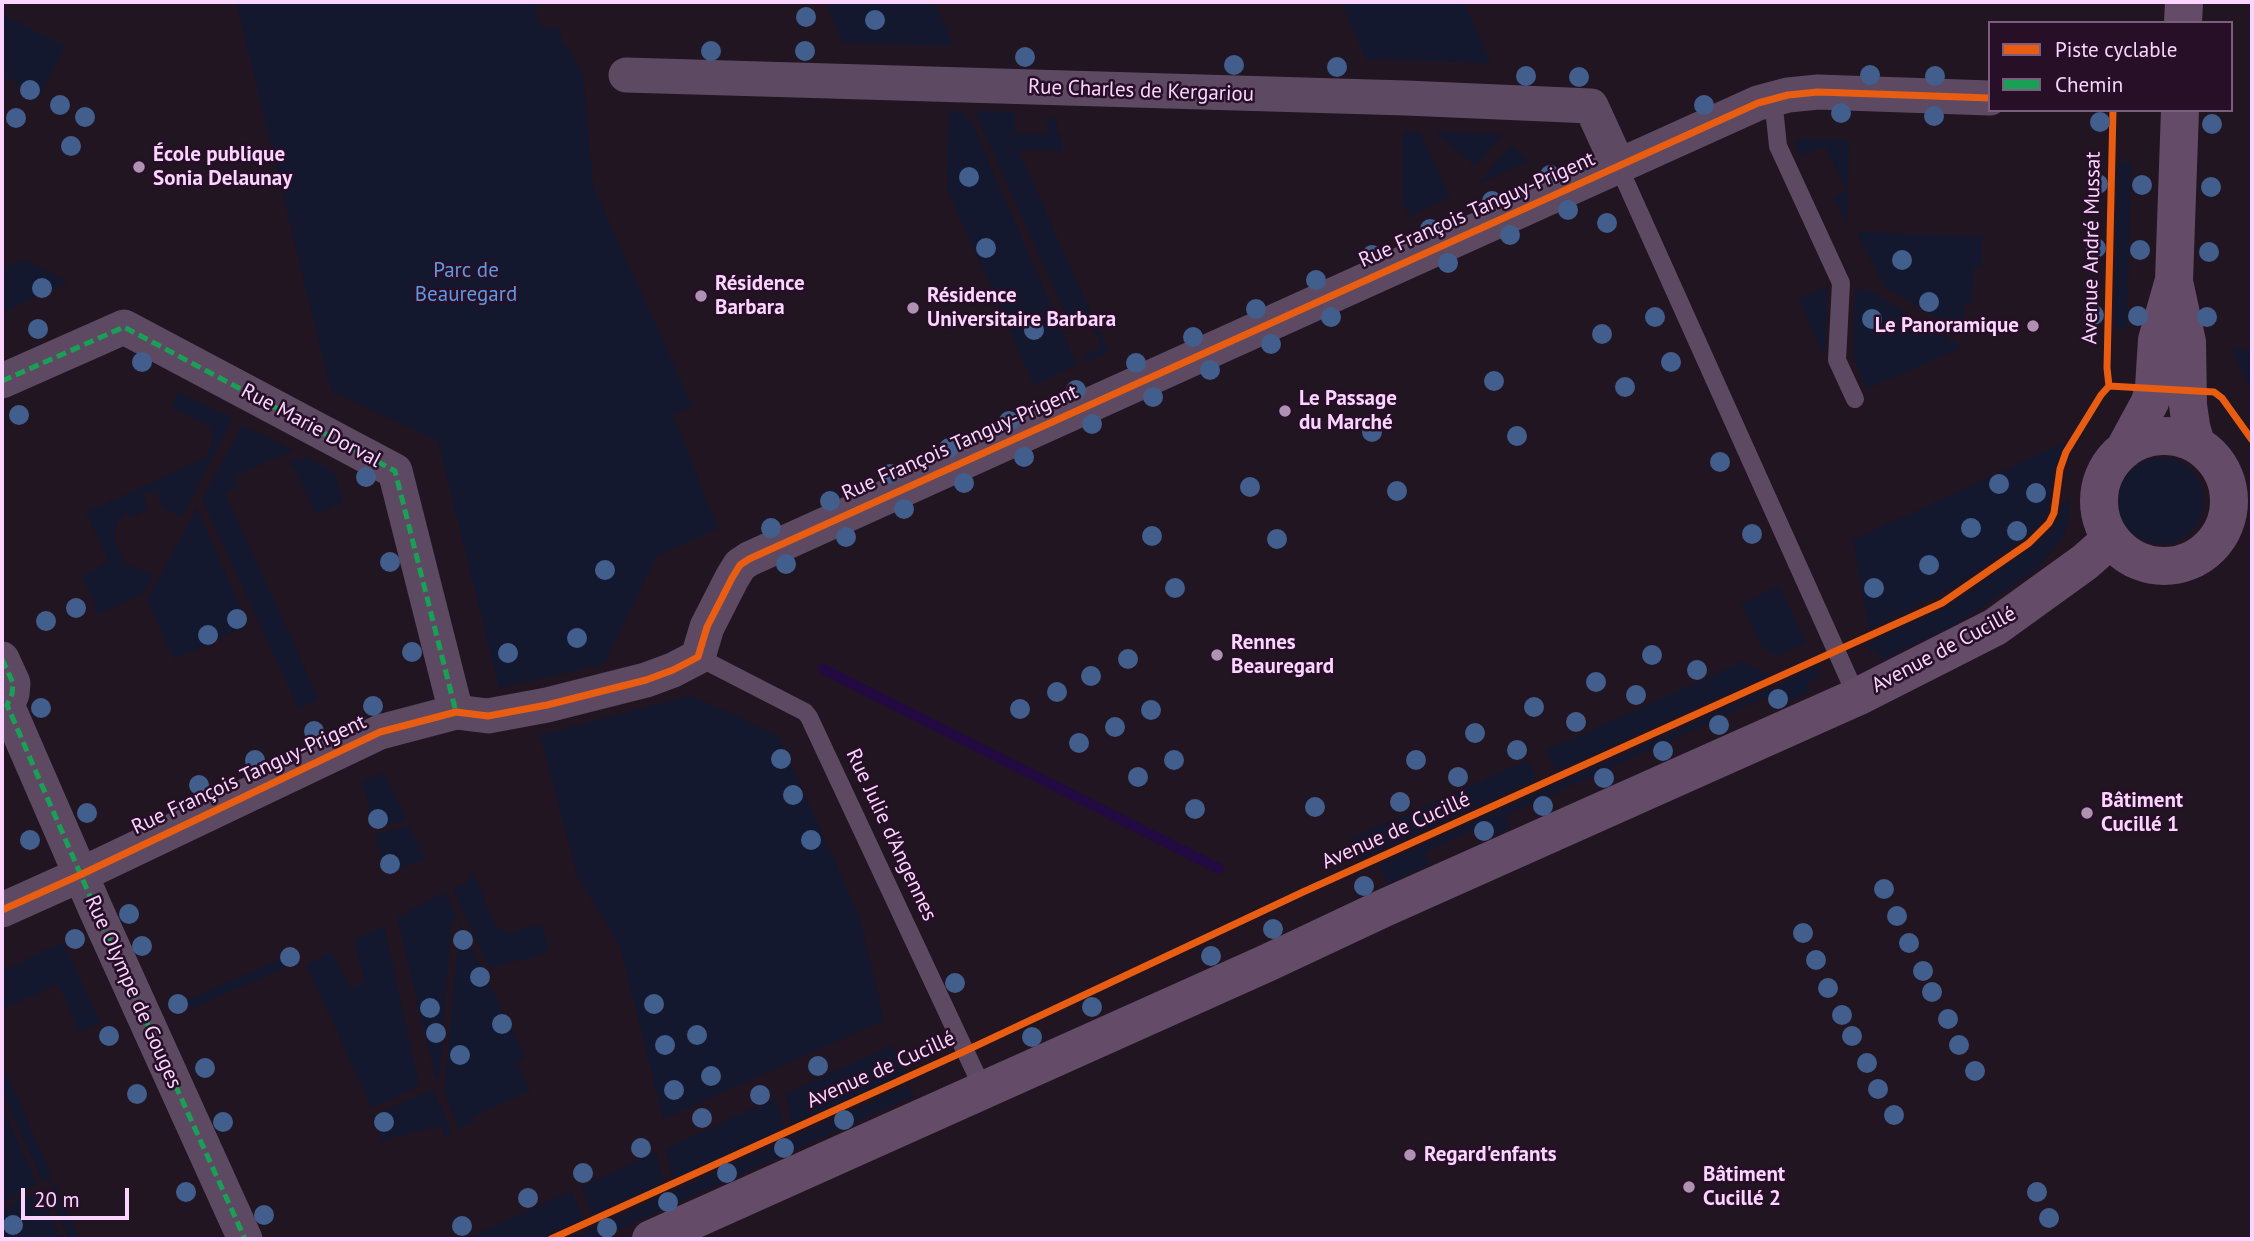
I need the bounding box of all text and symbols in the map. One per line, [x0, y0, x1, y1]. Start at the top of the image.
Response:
legend [1988, 21, 2233, 112]
text: Piste cyclable [2055, 36, 2177, 63]
text: Chemin [2055, 71, 2123, 98]
street label: Rue Charles de Kergariou [1027, 74, 1255, 108]
place label: École publique Sonia Delaunay [153, 142, 292, 192]
street label: Rue François Tanguy-Prigent [1355, 146, 1599, 274]
street label: Avenue André Mussat [2078, 151, 2106, 345]
marker: École publique Sonia Delaunay [131, 159, 147, 175]
park label: Parc de Beauregard [415, 258, 517, 308]
place label: Résidence Barbara [715, 271, 805, 321]
place label: Résidence Universitaire Barbara [927, 283, 1116, 333]
marker: Résidence Barbara [693, 288, 709, 304]
marker: Résidence Universitaire Barbara [905, 300, 921, 316]
place label: Le Panoramique [1875, 313, 2019, 339]
marker: Le Panoramique [2025, 318, 2041, 334]
street label: Rue Marie Dorval [237, 379, 385, 473]
street label: Rue François Tanguy-Prigent [838, 379, 1082, 507]
place label: Le Passage du Marché [1299, 386, 1397, 436]
marker: Le Passage du Marché [1277, 403, 1293, 419]
street label: Avenue de Cucillé [1868, 601, 2020, 699]
place label: Rennes Beauregard [1231, 630, 1334, 680]
marker: Rennes Beauregard [1209, 647, 1225, 663]
street label: Rue François Tanguy-Prigent [128, 710, 370, 840]
street label: Rue Julie d'Angennes [840, 745, 942, 925]
street label: Avenue de Cucillé [1318, 787, 1474, 875]
place label: Bâtiment Cucillé 1 [2101, 788, 2183, 838]
marker: Bâtiment Cucillé 1 [2079, 805, 2095, 821]
street label: Rue Olympe de Gouges [79, 892, 187, 1092]
street label: Avenue de Cucillé [803, 1026, 959, 1114]
place label: Regard'enfants [1424, 1142, 1557, 1168]
marker: Regard'enfants [1402, 1147, 1418, 1163]
place label: Bâtiment Cucillé 2 [1703, 1162, 1785, 1212]
scale bar [24, 1174, 133, 1218]
marker: Bâtiment Cucillé 2 [1681, 1179, 1697, 1195]
text: 20 m [34, 1186, 80, 1213]

